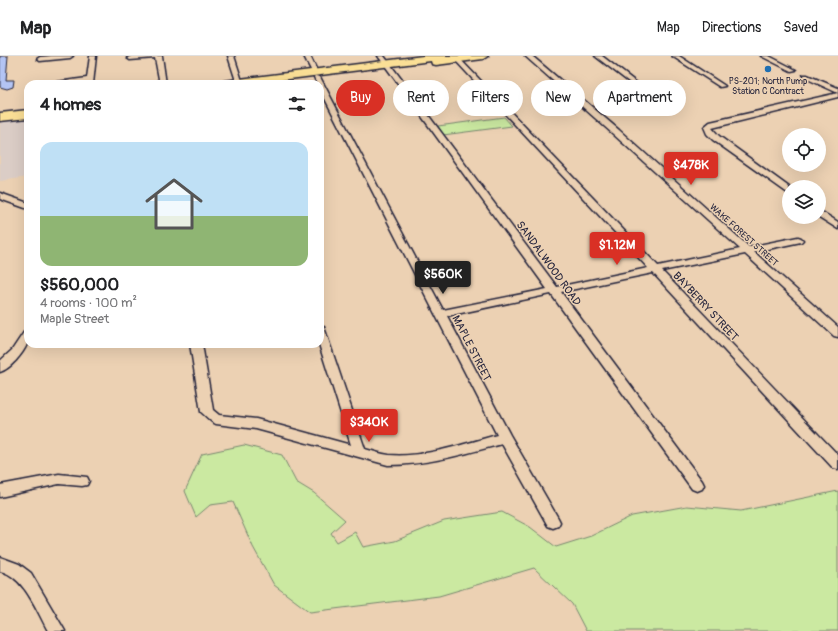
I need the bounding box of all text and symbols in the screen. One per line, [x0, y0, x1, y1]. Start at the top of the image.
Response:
text: Map [20, 16, 51, 40]
text: Map [657, 19, 680, 36]
text: Directions [702, 19, 761, 36]
text: Saved [783, 19, 818, 36]
marker: PS-201; North Pump Station C Contract [763, 64, 773, 74]
place label: PS-201; North Pump Station C Contract [729, 76, 807, 97]
chip: Buy [336, 80, 385, 116]
chip: Rent [393, 80, 449, 116]
chip: Filters [457, 80, 523, 116]
chip: New [531, 80, 585, 116]
chip: Apartment [593, 80, 686, 116]
icon: filters [286, 93, 308, 115]
text: 4 homes [40, 94, 101, 115]
map controls [782, 128, 826, 224]
button: locate [782, 128, 826, 172]
pin: $478K [663, 152, 719, 186]
text: $478K [673, 157, 709, 173]
icon: home [138, 168, 210, 240]
button: layers [782, 180, 826, 224]
street label: WAKE FOREST STREET [707, 202, 780, 269]
street label: SANDALWOOD ROAD [514, 219, 584, 308]
pin: $1.12M [584, 232, 650, 266]
text: $1.12M [599, 237, 635, 253]
pin: $560K [415, 261, 471, 295]
text: $560K [424, 266, 462, 282]
street label: BAYBERRY STREET [670, 269, 741, 344]
text: $560,000 [40, 274, 119, 295]
text: 4 rooms · 100 m² [40, 295, 137, 311]
text: Maple Street [40, 311, 109, 327]
street label: MAPLE STREET [449, 313, 494, 383]
pin: $340K [341, 409, 397, 443]
text: $340K [350, 414, 388, 430]

